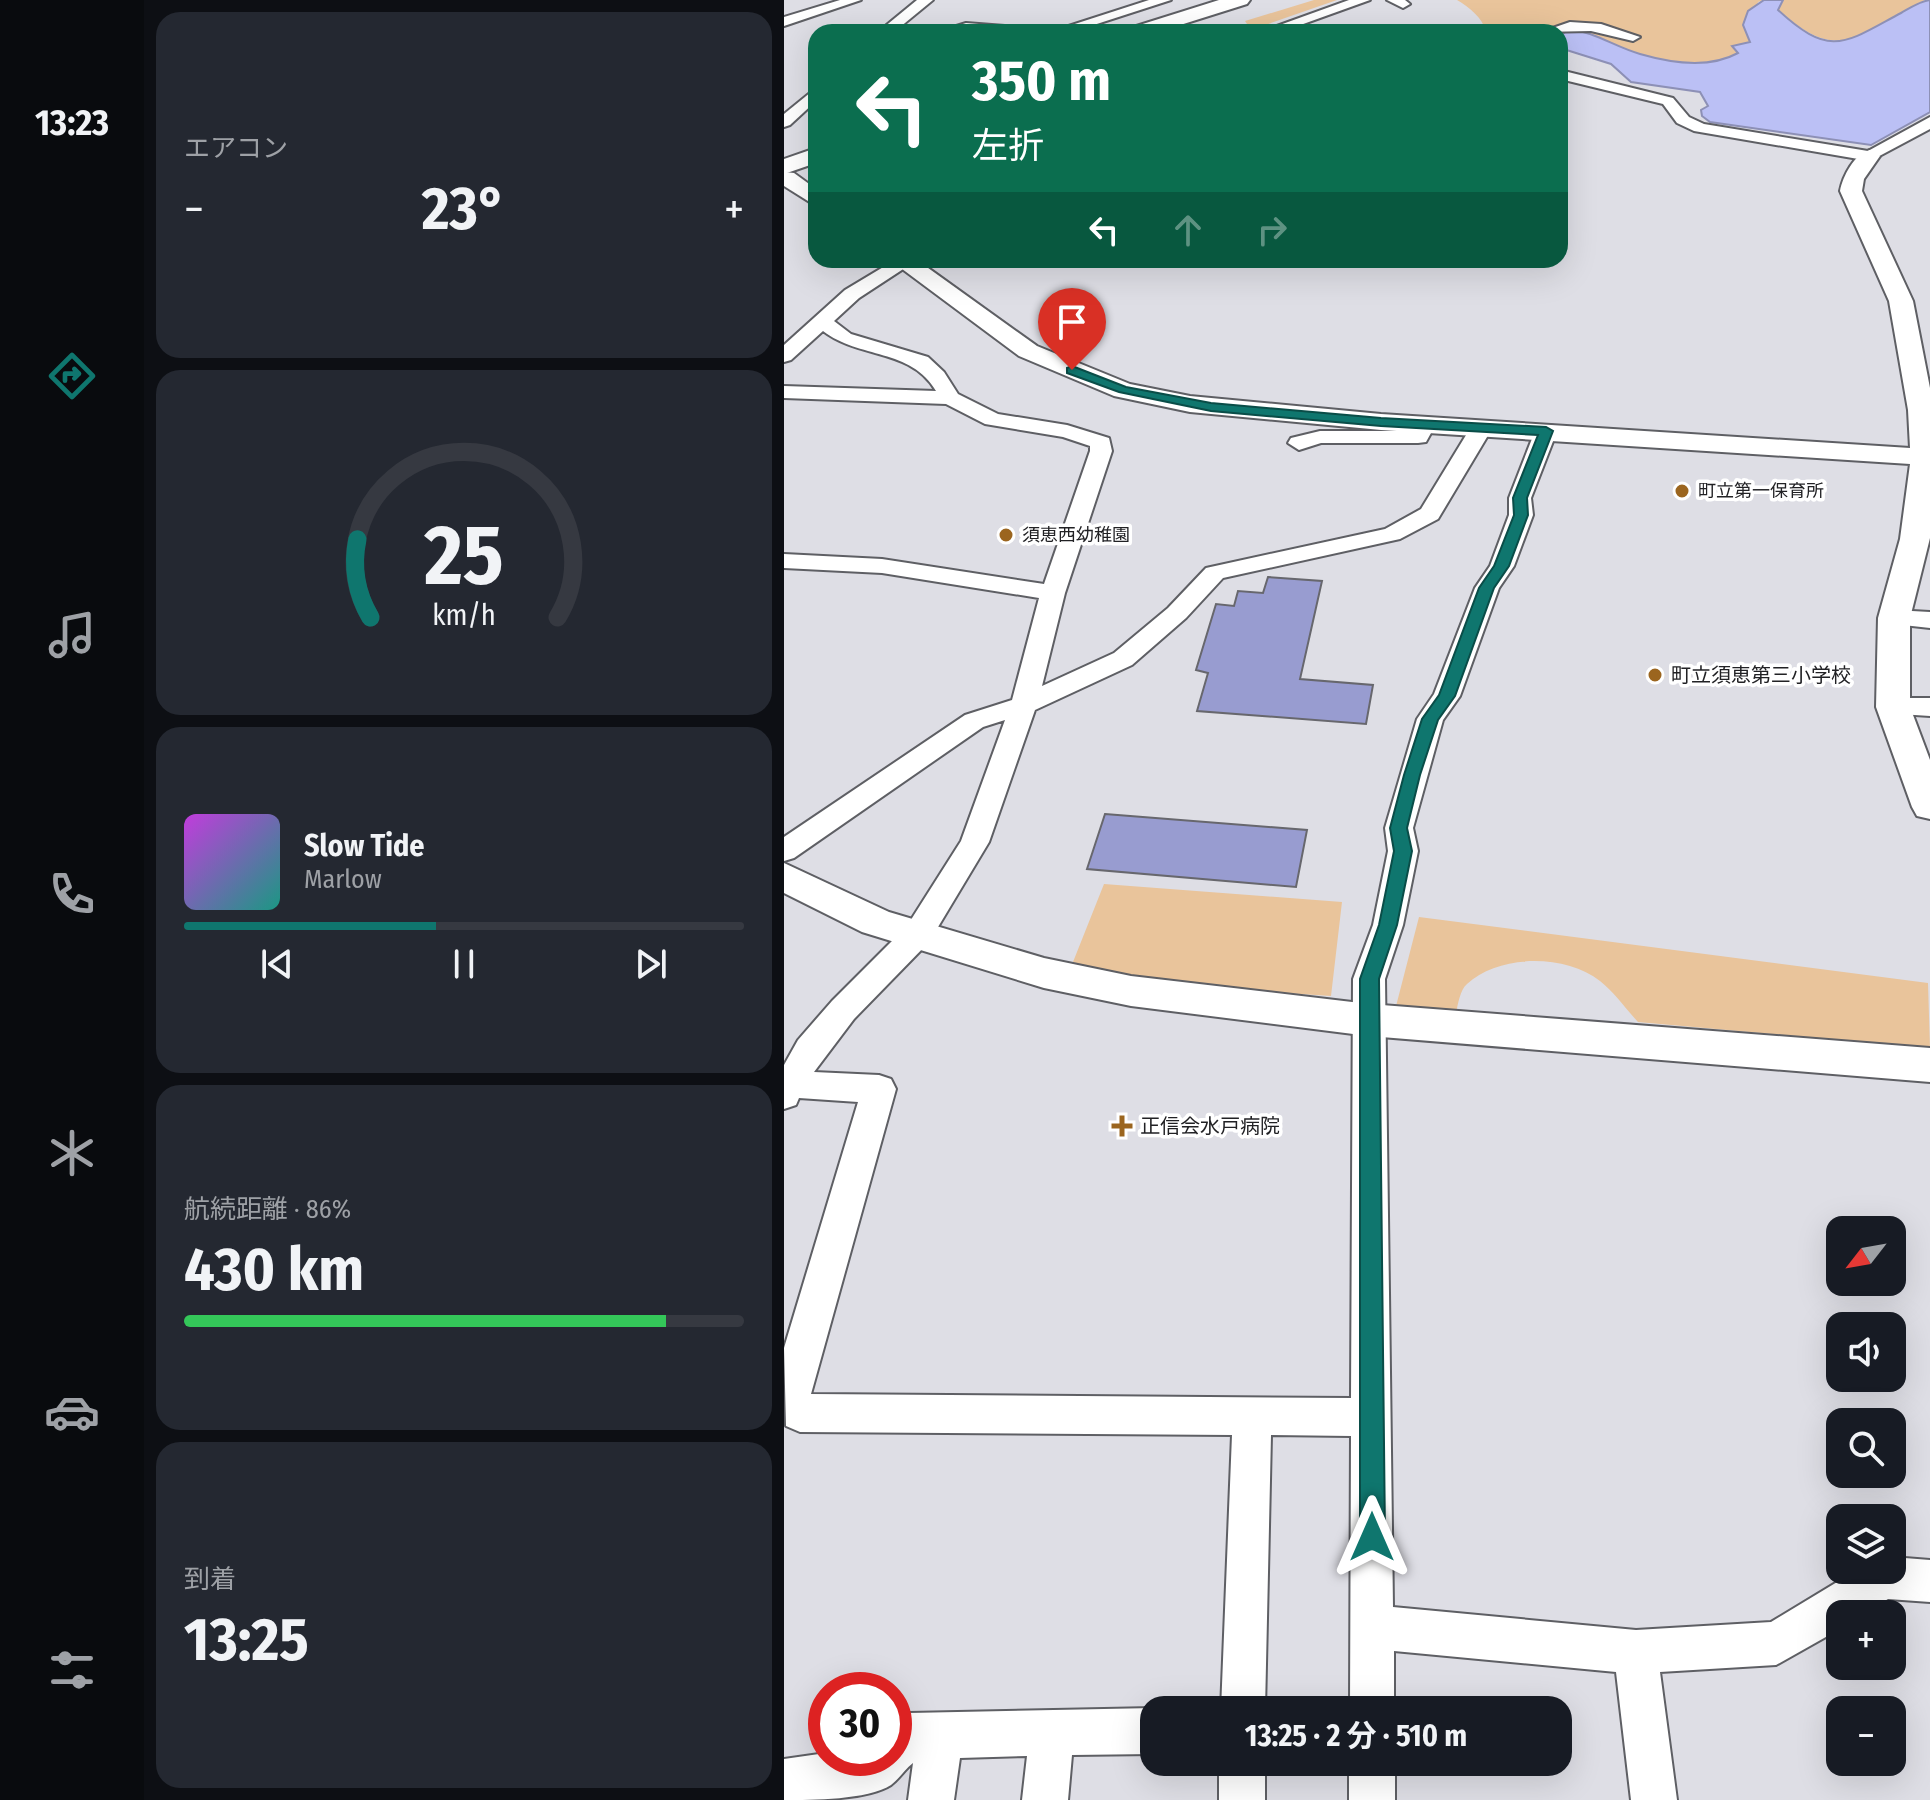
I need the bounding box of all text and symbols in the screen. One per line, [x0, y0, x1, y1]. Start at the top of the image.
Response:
text: 350 m [972, 48, 1111, 115]
icon: left [840, 56, 944, 160]
text: 13:23 [35, 101, 109, 145]
text: 左折 [972, 124, 1044, 168]
text: エアコン [184, 133, 288, 164]
text: 23° [422, 173, 506, 245]
text: − [184, 183, 204, 236]
text: + [724, 183, 744, 236]
icon: left [1082, 208, 1126, 252]
icon: ahead [1166, 208, 1210, 252]
icon: right [1250, 208, 1294, 252]
pin [1038, 288, 1106, 370]
icon: arrive [1050, 300, 1094, 344]
icon: directions [44, 348, 100, 404]
place label: 町立第一保育所 [1698, 480, 1824, 502]
marker: 町立第一保育所 [1673, 482, 1691, 500]
text: 25 [423, 506, 504, 606]
place label: 須恵西幼稚園 [1022, 524, 1130, 546]
marker: 須恵西幼稚園 [997, 526, 1015, 544]
text: km/h [432, 599, 496, 634]
icon: music [44, 607, 100, 663]
place label: 町立須恵第三小学校 [1671, 663, 1851, 687]
marker: 町立須恵第三小学校 [1646, 666, 1664, 684]
text: Slow Tide [304, 828, 425, 864]
text: Marlow [304, 864, 382, 895]
icon: phone [44, 866, 100, 922]
icon: previous [255, 942, 299, 986]
icon: pause [442, 942, 486, 986]
icon: next [629, 942, 673, 986]
place label: 正信会水戸病院 [1140, 1114, 1280, 1138]
marker: 正信会水戸病院 [1111, 1115, 1133, 1137]
icon: climate [44, 1125, 100, 1181]
text: 航続距離 · 86% [184, 1194, 351, 1225]
north arrow [1826, 1216, 1906, 1296]
map controls [1826, 1216, 1906, 1776]
text: 430 km [184, 1234, 364, 1306]
button: sound [1826, 1312, 1906, 1392]
icon: car [44, 1384, 100, 1440]
button: search [1826, 1408, 1906, 1488]
position arrow [1330, 1495, 1414, 1579]
button: layers [1826, 1504, 1906, 1584]
text: 到着 [184, 1564, 236, 1595]
button: + [1826, 1600, 1906, 1680]
text: 13:25 [184, 1604, 309, 1676]
icon: filters [44, 1642, 100, 1698]
speed limit sign: 30 [808, 1672, 912, 1776]
button: − [1826, 1696, 1906, 1776]
text: 13:25 · 2 分 · 510 m [1245, 1718, 1467, 1754]

